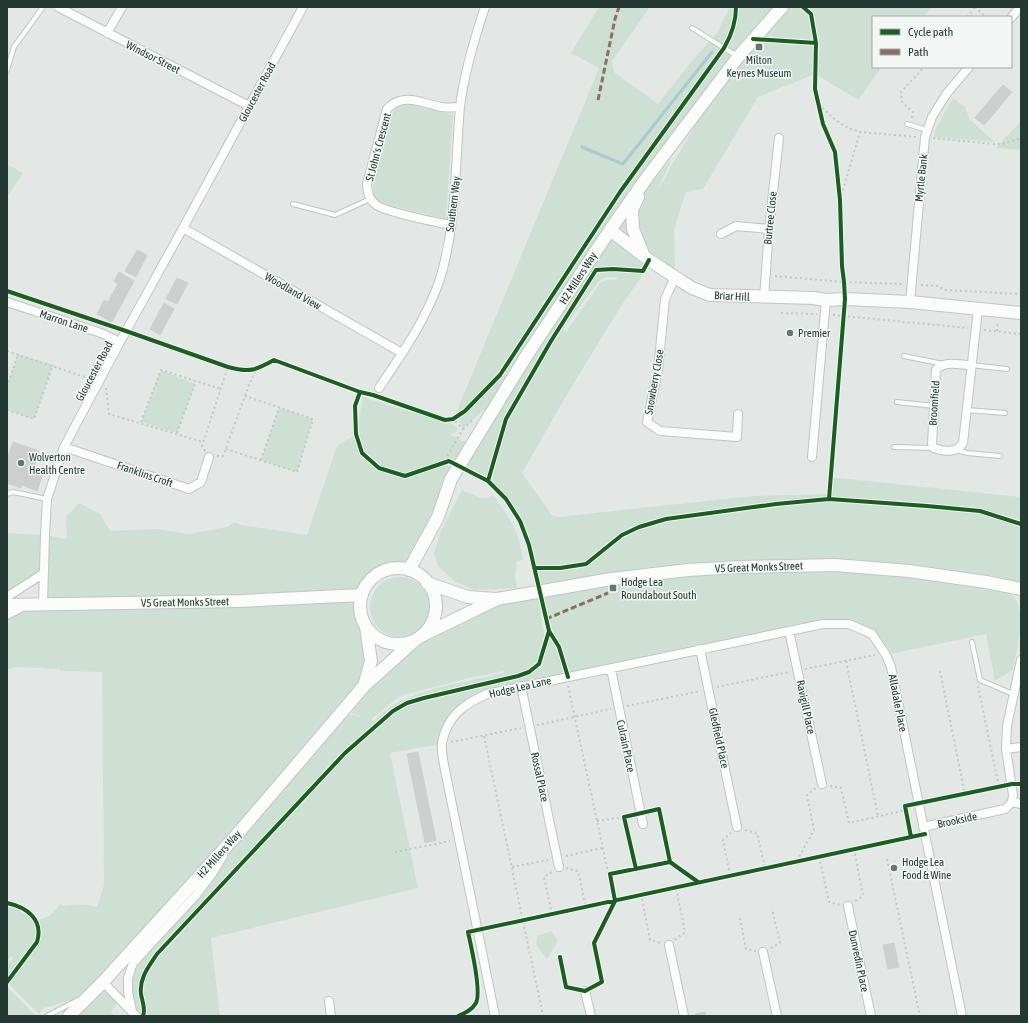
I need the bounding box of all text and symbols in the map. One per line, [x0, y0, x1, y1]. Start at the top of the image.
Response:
legend [872, 16, 1012, 68]
text: Cycle path [908, 25, 953, 39]
street label: Windsor Street [124, 38, 182, 76]
marker: Milton Keynes Museum [754, 42, 764, 52]
text: Path [908, 45, 929, 59]
place label: Milton Keynes Museum [726, 54, 792, 79]
street label: Gloucester Road [236, 60, 278, 124]
street label: St John's Crescent [363, 112, 393, 182]
street label: Myrtle Bank [913, 153, 929, 203]
street label: Southern Way [444, 175, 462, 233]
street label: Burtree Close [761, 191, 779, 245]
street label: H2 Millers Way [557, 249, 600, 306]
street label: Woodland View [263, 270, 324, 312]
street label: Briar Hill [714, 289, 750, 303]
street label: Marron Lane [38, 307, 90, 335]
place label: Premier [798, 327, 831, 339]
marker: Premier [785, 328, 795, 338]
street label: Gloucester Road [73, 339, 115, 403]
street label: Snowberry Close [642, 348, 666, 416]
street label: Broomfield [926, 380, 942, 426]
place label: Wolverton Health Centre [29, 451, 85, 476]
marker: Wolverton Health Centre [16, 458, 26, 468]
street label: Franklins Croft [115, 459, 175, 489]
street label: V5 Great Monks Street [715, 559, 803, 575]
place label: Hodge Lea Roundabout South [621, 576, 697, 601]
marker: Hodge Lea Roundabout South [608, 583, 618, 593]
street label: V5 Great Monks Street [141, 595, 229, 609]
street label: Alladale Place [887, 673, 909, 733]
street label: Hodge Lea Lane [488, 674, 552, 700]
street label: Ravigill Place [794, 679, 818, 735]
street label: Gledfield Place [707, 707, 731, 769]
street label: Culrain Place [615, 719, 637, 773]
street label: Rossal Place [529, 751, 551, 803]
street label: Brookside [936, 810, 978, 830]
street label: H2 Millers Way [195, 827, 244, 880]
place label: Hodge Lea Food & Wine [902, 856, 951, 881]
marker: Hodge Lea Food & Wine [889, 863, 899, 873]
street label: Dunvedin Place [847, 929, 871, 993]

